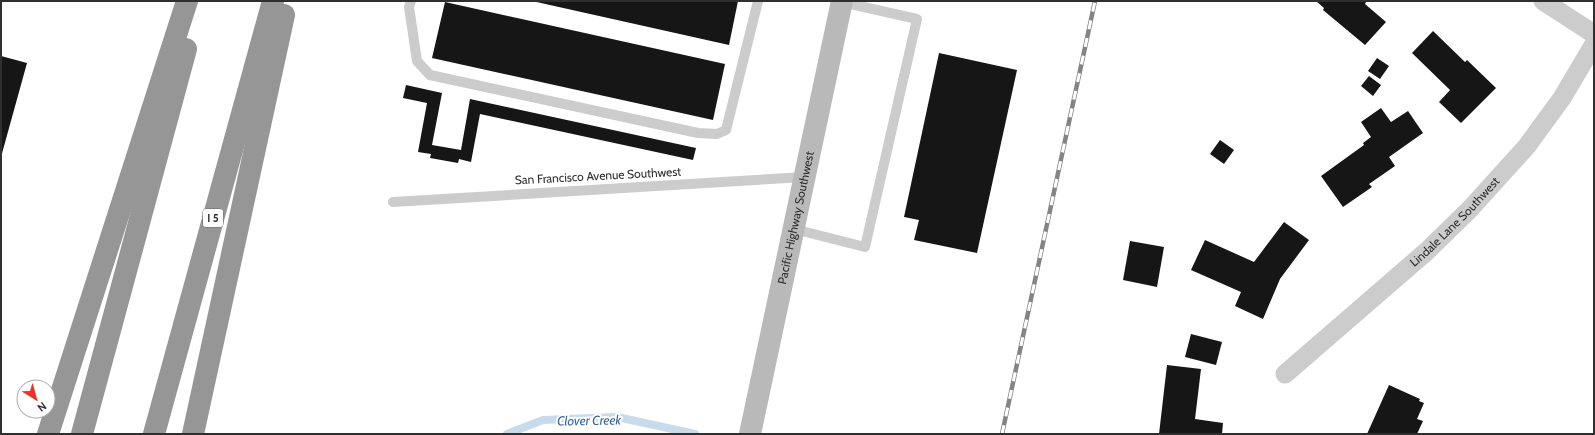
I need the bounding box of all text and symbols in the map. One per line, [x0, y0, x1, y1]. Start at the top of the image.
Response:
street label: Pacific Highway Southwest [774, 150, 817, 286]
street label: San Francisco Avenue Southwest [514, 164, 682, 187]
street label: Lindale Lane Southwest [1406, 174, 1502, 270]
road number: I 5 [203, 209, 223, 227]
north arrow [16, 379, 56, 419]
text: N [35, 399, 49, 415]
water label: Clover Creek [557, 411, 621, 429]

